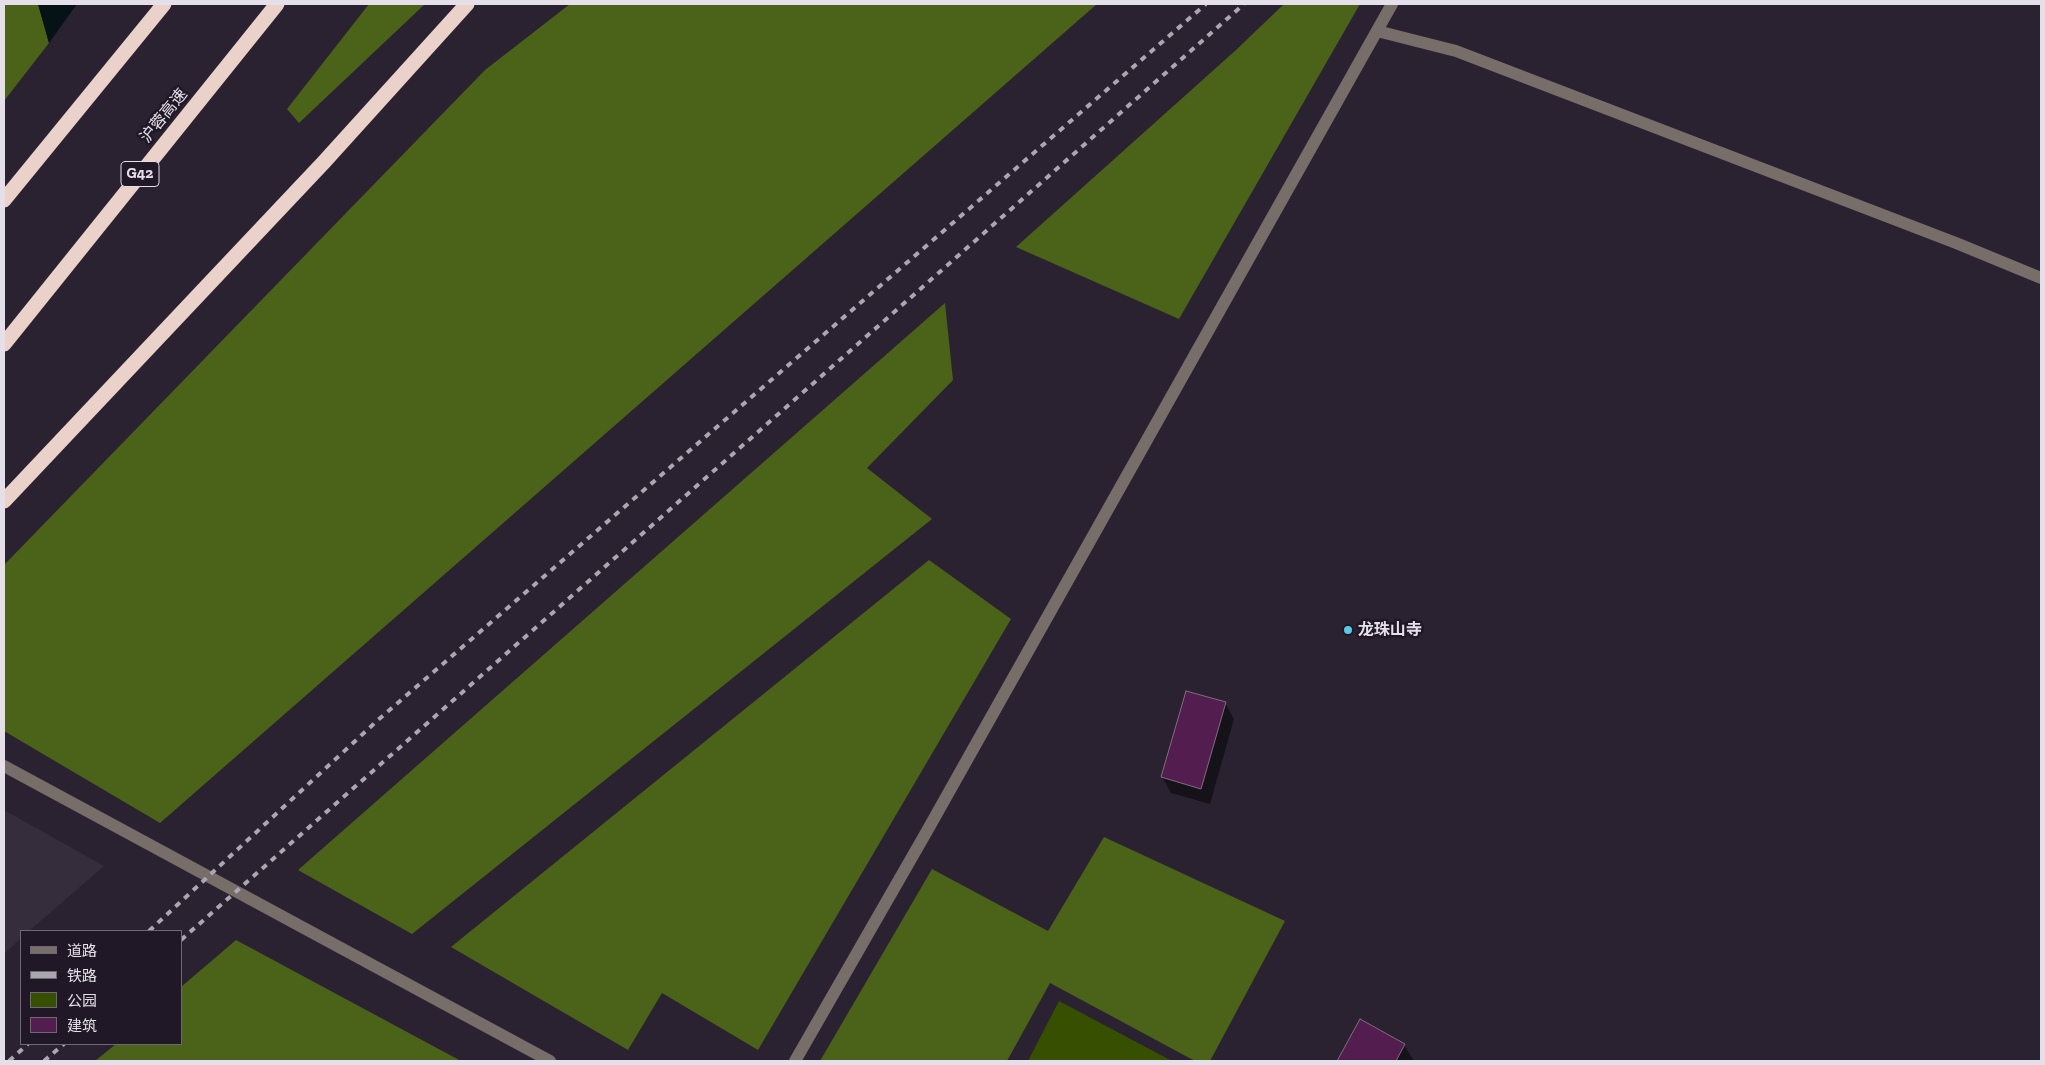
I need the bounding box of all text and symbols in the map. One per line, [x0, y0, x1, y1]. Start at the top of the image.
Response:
street label: 沪蓉高速 [136, 85, 192, 147]
road number: G42 [121, 162, 159, 186]
place label: 龙珠山寺 [1358, 620, 1422, 640]
marker: 龙珠山寺 [1342, 624, 1354, 636]
legend [20, 930, 182, 1045]
text: 道路 [67, 942, 97, 960]
text: 铁路 [67, 967, 97, 985]
text: 公园 [67, 992, 97, 1010]
text: 建筑 [67, 1017, 97, 1035]

